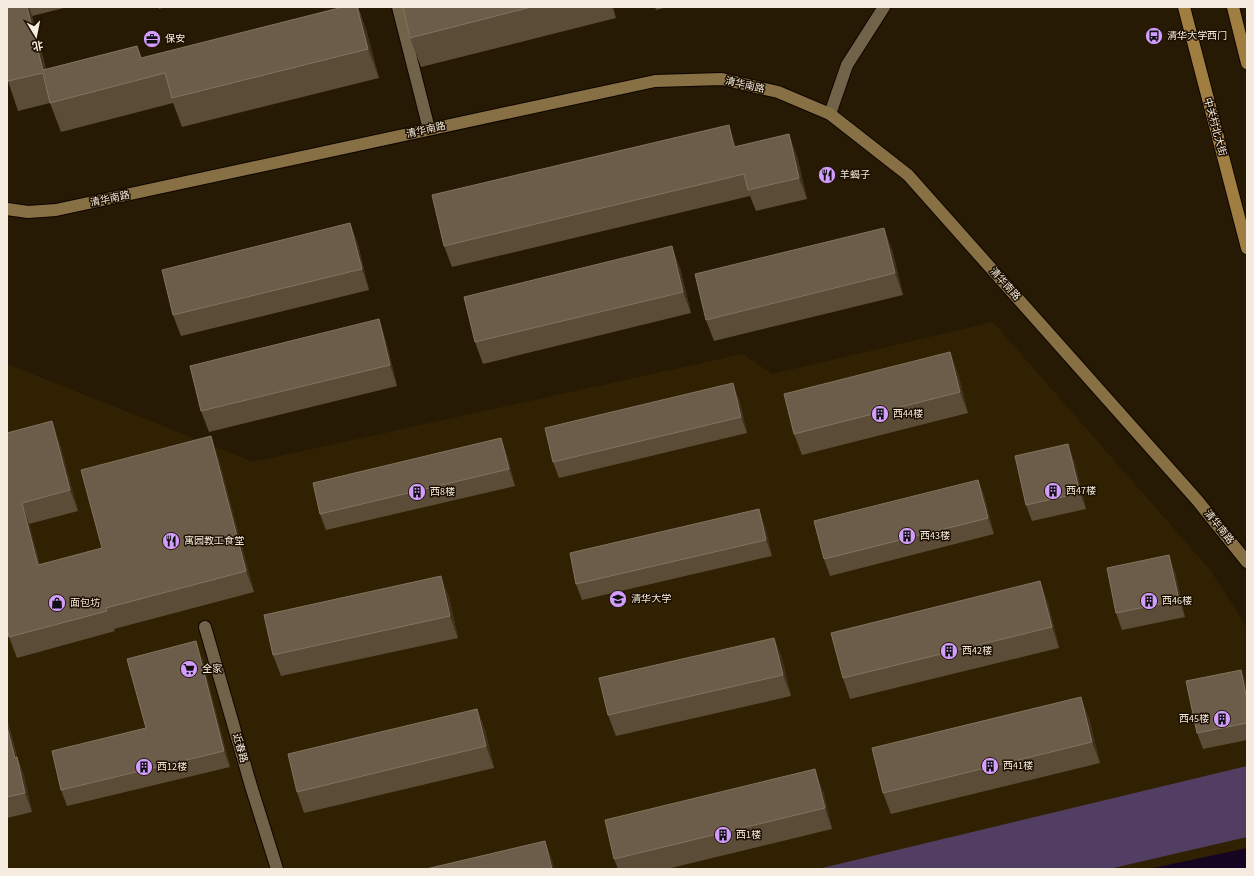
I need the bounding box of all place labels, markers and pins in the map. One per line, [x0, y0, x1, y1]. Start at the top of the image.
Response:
bus stop icon: 清华大学西门 [1144, 26, 1164, 46]
office icon: 保安 [142, 29, 162, 49]
place label: 清华大学西门 [1167, 29, 1227, 43]
place label: 保安 [165, 32, 185, 46]
restaurant icon: 羊蝎子 [817, 165, 837, 185]
place label: 羊蝎子 [840, 168, 870, 182]
building icon: 西44楼 [870, 404, 890, 424]
place label: 西44楼 [893, 407, 923, 421]
building icon: 西47楼 [1043, 481, 1063, 501]
building icon: 西8楼 [407, 482, 427, 502]
place label: 西47楼 [1066, 484, 1096, 498]
place label: 西8楼 [430, 485, 455, 499]
building icon: 西43楼 [897, 526, 917, 546]
place label: 西43楼 [920, 529, 950, 543]
restaurant icon: 寓园教工食堂 [161, 531, 181, 551]
place label: 寓园教工食堂 [184, 534, 244, 548]
school or university icon: 清华大学 [608, 589, 628, 609]
building icon: 西46楼 [1139, 591, 1159, 611]
place label: 清华大学 [631, 592, 671, 606]
shop icon: 面包坊 [47, 593, 67, 613]
place label: 西46楼 [1162, 594, 1192, 608]
place label: 面包坊 [70, 596, 100, 610]
building icon: 西42楼 [939, 641, 959, 661]
place label: 西42楼 [962, 644, 992, 658]
supermarket icon: 全家 [179, 659, 199, 679]
place label: 全家 [202, 662, 223, 676]
building icon: 西45楼 [1212, 709, 1232, 729]
place label: 西45楼 [1179, 712, 1209, 726]
building icon: 西41楼 [980, 756, 1000, 776]
building icon: 西12楼 [134, 757, 154, 777]
place label: 西41楼 [1003, 759, 1033, 773]
place label: 西12楼 [157, 760, 187, 774]
building icon: 西1楼 [713, 825, 733, 845]
place label: 西1楼 [736, 828, 761, 842]

